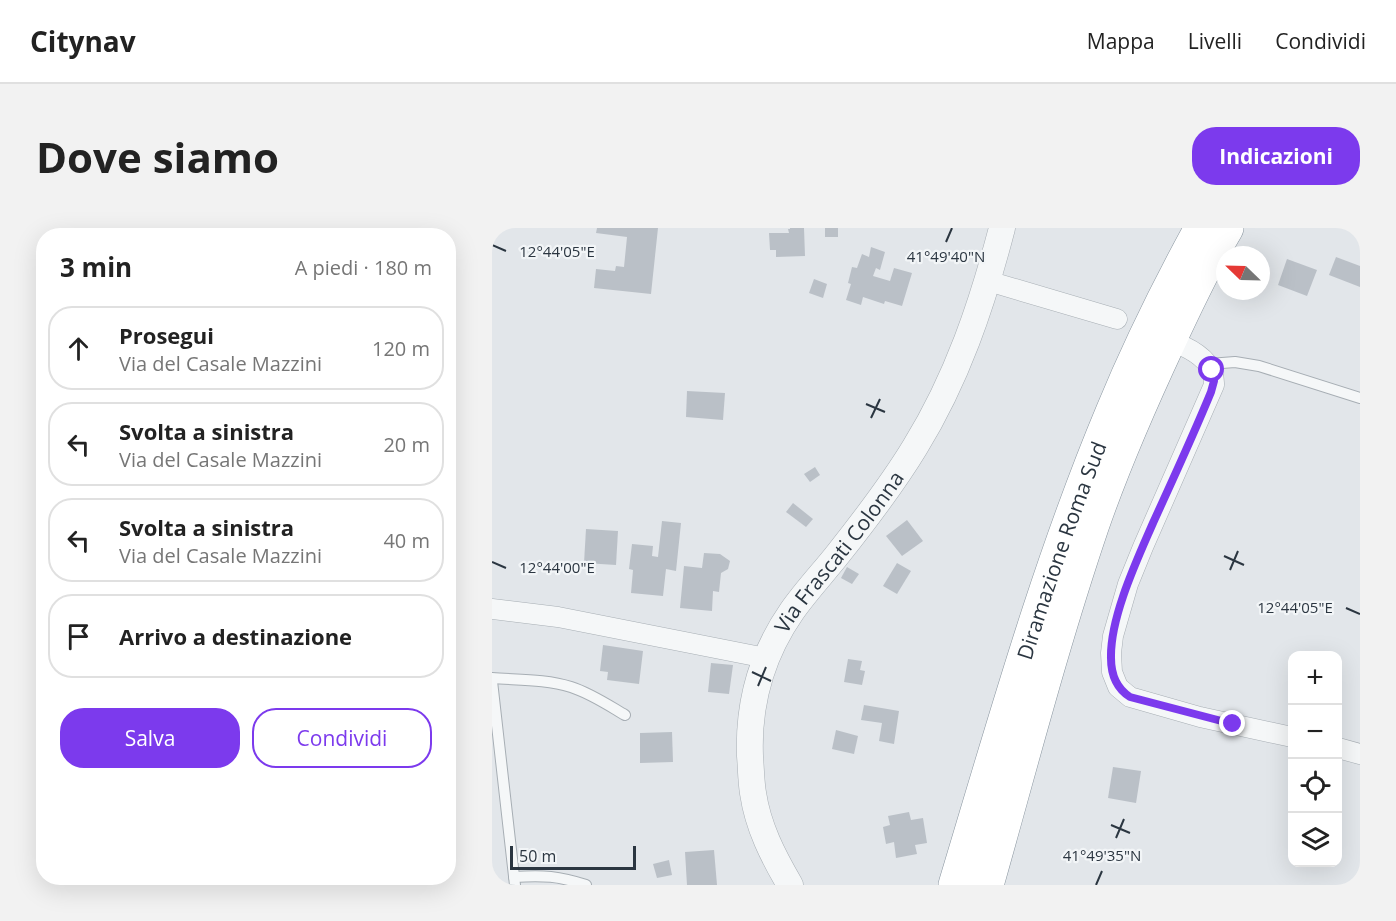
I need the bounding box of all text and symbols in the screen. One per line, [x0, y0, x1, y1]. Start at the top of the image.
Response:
text: Citynav [30, 22, 136, 60]
text: Mappa [1087, 27, 1155, 55]
text: Livelli [1188, 27, 1242, 55]
text: Condividi [1275, 27, 1366, 55]
button: Indicazioni [1192, 127, 1360, 185]
text: Dove siamo [36, 128, 279, 185]
text: 12°44'05"E [519, 241, 595, 261]
text: 41°49'40"N [907, 246, 985, 266]
north arrow [1216, 246, 1270, 300]
text: 3 min [60, 249, 132, 285]
text: A piedi · 180 m [295, 254, 432, 281]
text: Prosegui [119, 320, 214, 350]
icon: ahead [62, 332, 95, 365]
text: 120 m [372, 335, 430, 362]
text: Via del Casale Mazzini [119, 350, 322, 377]
route start [1198, 356, 1224, 382]
text: Svolta a sinistra [119, 416, 294, 446]
icon: left [62, 428, 95, 461]
text: 20 m [383, 431, 430, 458]
street label: Diramazione Roma Sud [1010, 437, 1113, 663]
text: Via del Casale Mazzini [119, 446, 322, 473]
street label: Via Frascati Colonna [768, 465, 910, 638]
text: Svolta a sinistra [119, 512, 294, 542]
icon: left [62, 524, 95, 557]
text: 40 m [383, 527, 430, 554]
text: Via del Casale Mazzini [119, 542, 322, 569]
text: 12°44'00"E [519, 557, 595, 577]
text: 12°44'05"E [1257, 597, 1333, 617]
icon: arrive [62, 620, 95, 653]
text: Arrivo a destinazione [119, 621, 352, 651]
map controls [1288, 651, 1342, 867]
button: + [1288, 651, 1342, 705]
button: − [1288, 705, 1342, 759]
button: Salva [60, 708, 240, 768]
button: Condividi [252, 708, 432, 768]
route end [1219, 710, 1245, 736]
button: locate [1288, 759, 1342, 813]
button: layers [1288, 813, 1342, 867]
scale bar [510, 843, 636, 870]
text: 50 m [519, 845, 556, 867]
text: 41°49'35"N [1063, 845, 1141, 865]

